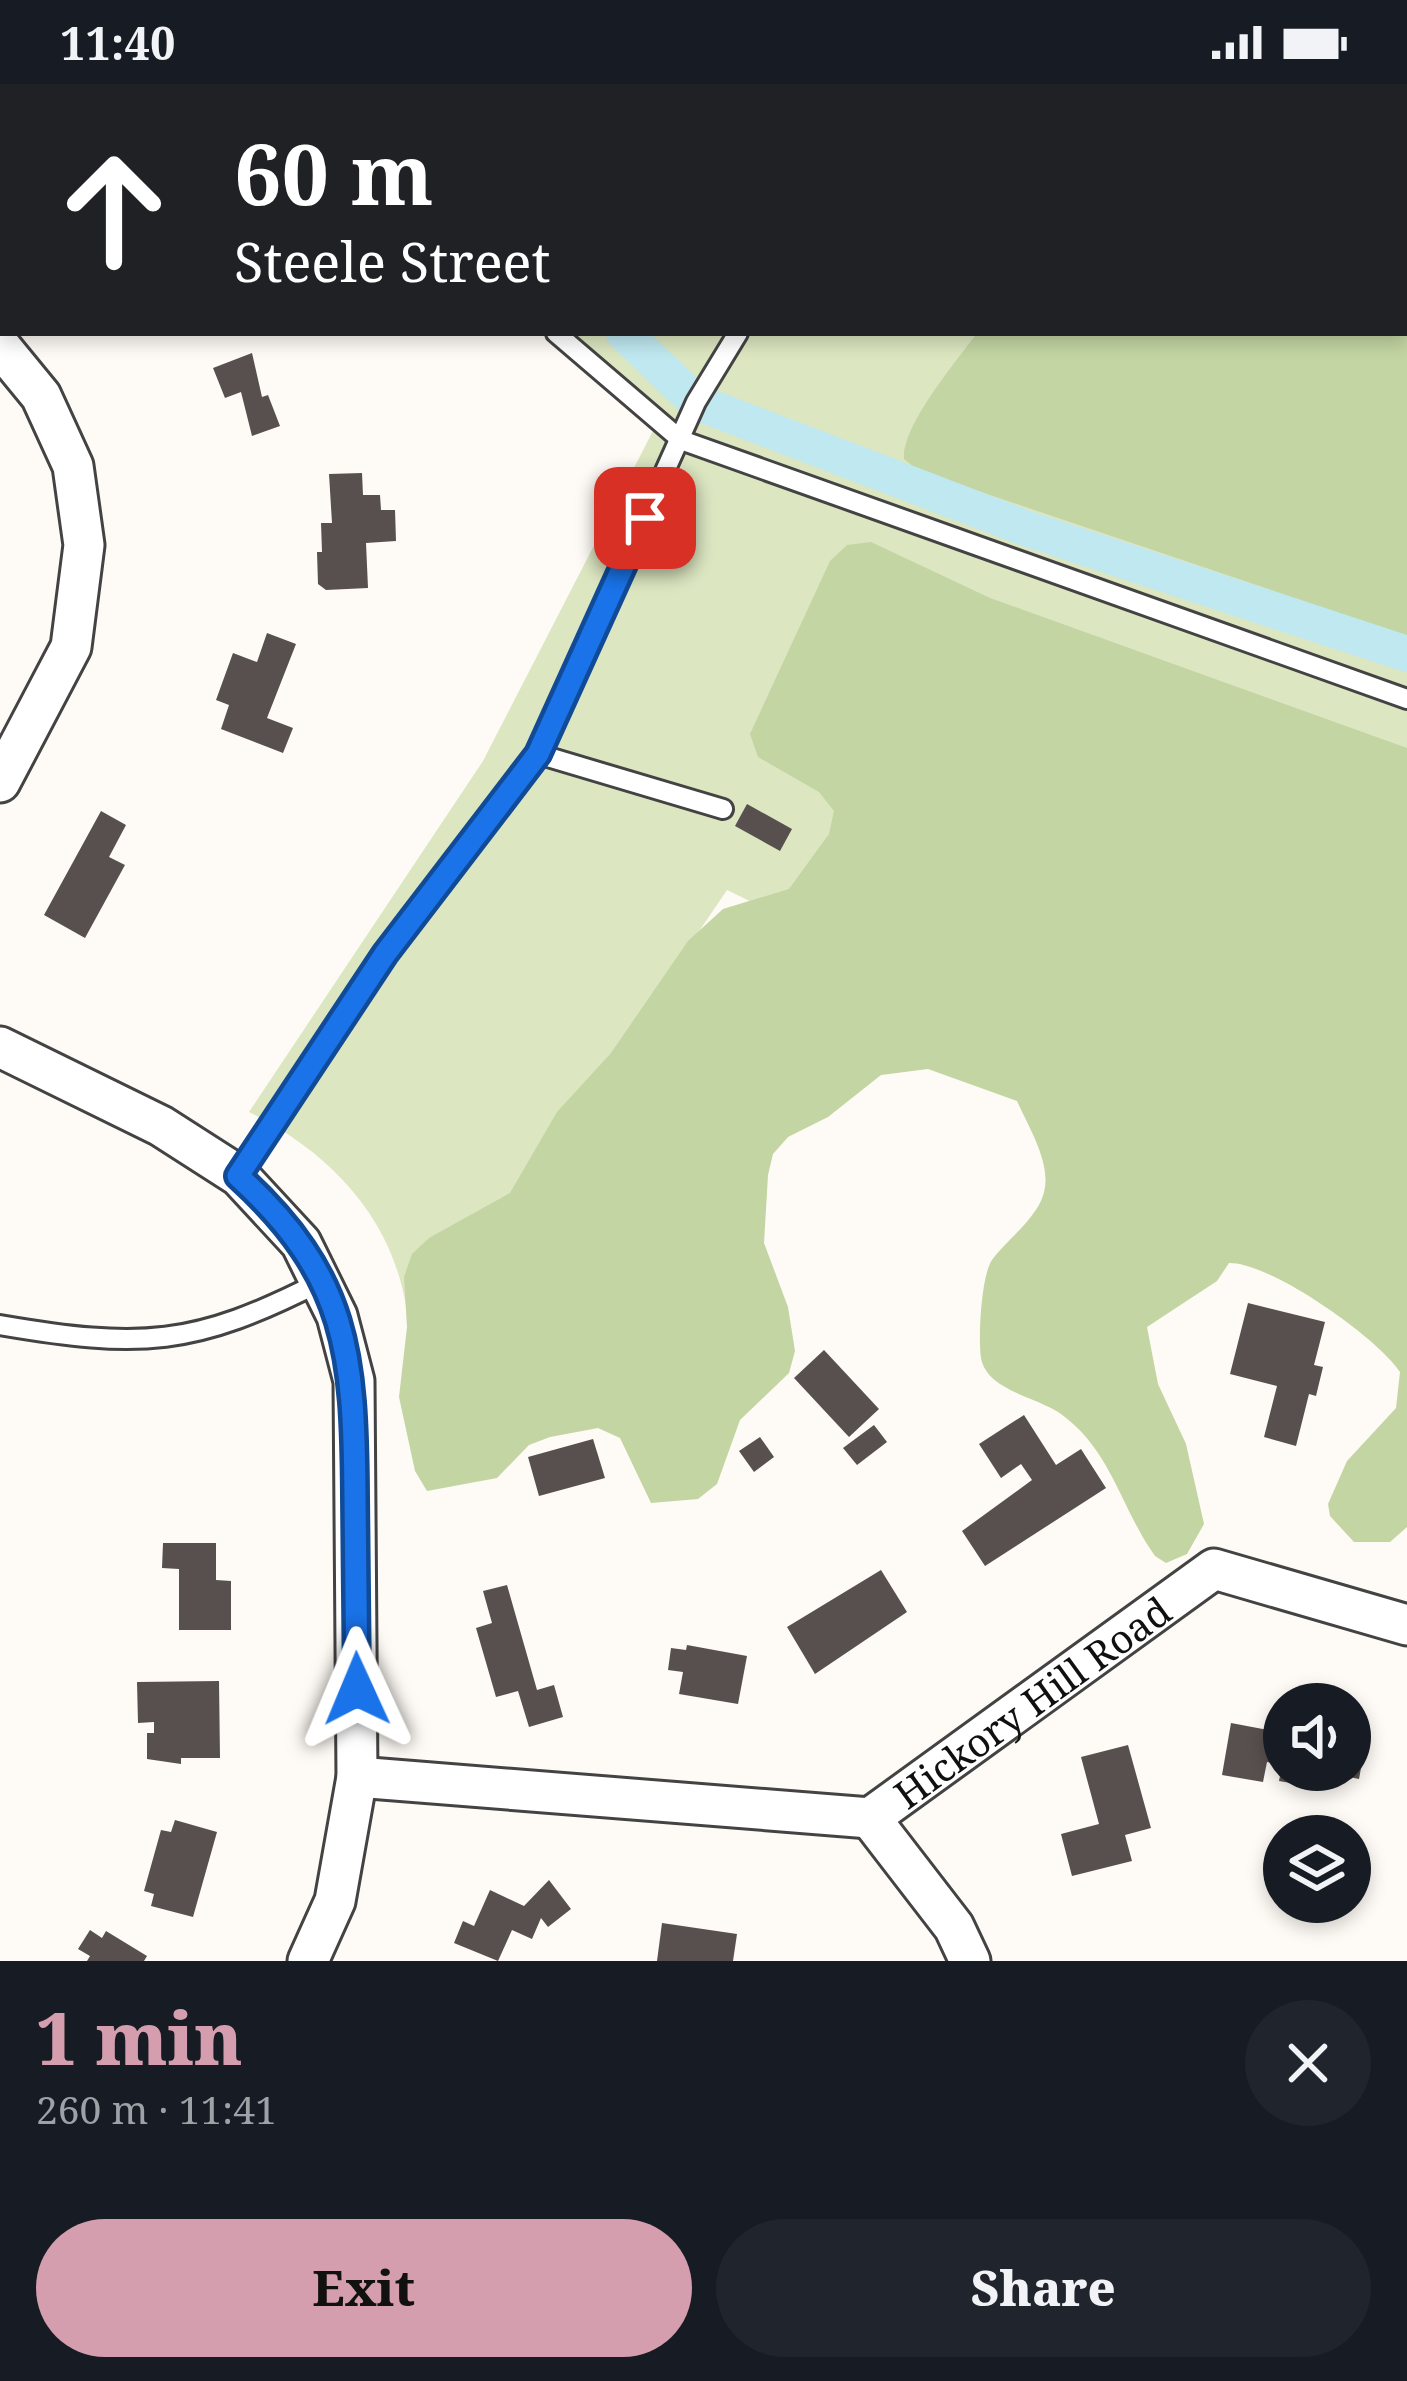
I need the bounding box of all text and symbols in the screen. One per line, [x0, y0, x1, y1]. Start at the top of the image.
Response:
text: 11:40 [60, 12, 175, 73]
text: 60 m [234, 115, 434, 230]
icon: ahead [36, 132, 192, 288]
text: Steele Street [234, 224, 550, 298]
pin [594, 467, 696, 569]
icon: arrive [612, 485, 678, 551]
street label: Hickory Hill Road [882, 1583, 1181, 1819]
position arrow [294, 1626, 420, 1752]
map controls [1263, 1683, 1371, 1923]
button: sound [1263, 1683, 1371, 1791]
button: layers [1263, 1815, 1371, 1923]
text: 1 min [36, 1988, 243, 2086]
button: close [1245, 2000, 1371, 2126]
text: 260 m · 11:41 [36, 2082, 277, 2135]
button: Exit [36, 2219, 692, 2357]
button: Share [716, 2219, 1371, 2357]

